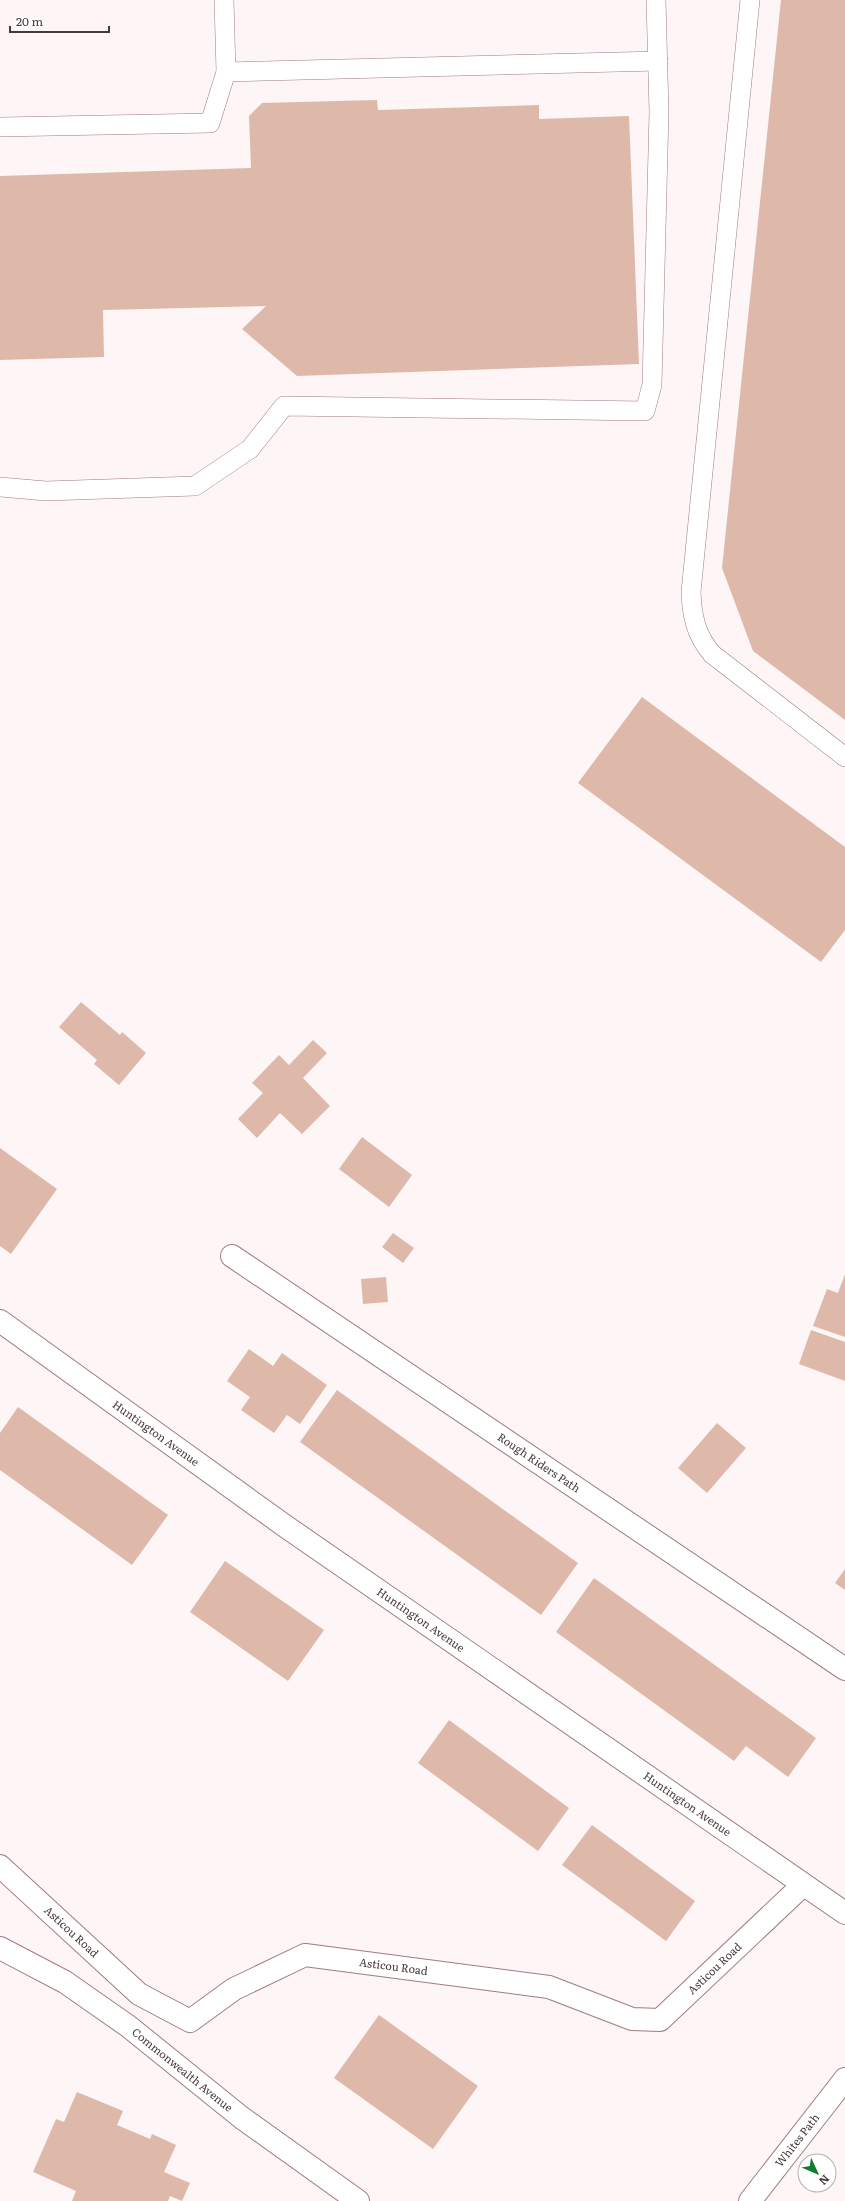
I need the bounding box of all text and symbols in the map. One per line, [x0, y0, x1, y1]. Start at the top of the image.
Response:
scale bar [10, 8, 109, 34]
text: 20 m [16, 12, 43, 30]
street label: Huntington Avenue [110, 1396, 203, 1469]
street label: Rough Riders Path [495, 1428, 584, 1496]
street label: Huntington Avenue [374, 1583, 469, 1655]
street label: Huntington Avenue [641, 1767, 735, 1839]
street label: Asticou Road [41, 1902, 103, 1960]
street label: Asticou Road [683, 1938, 745, 1997]
street label: Asticou Road [358, 1953, 429, 1978]
street label: Commonwealth Avenue [129, 2023, 237, 2115]
street label: Whites Path [771, 2110, 822, 2170]
north arrow [797, 2153, 837, 2193]
text: N [816, 2172, 834, 2190]

